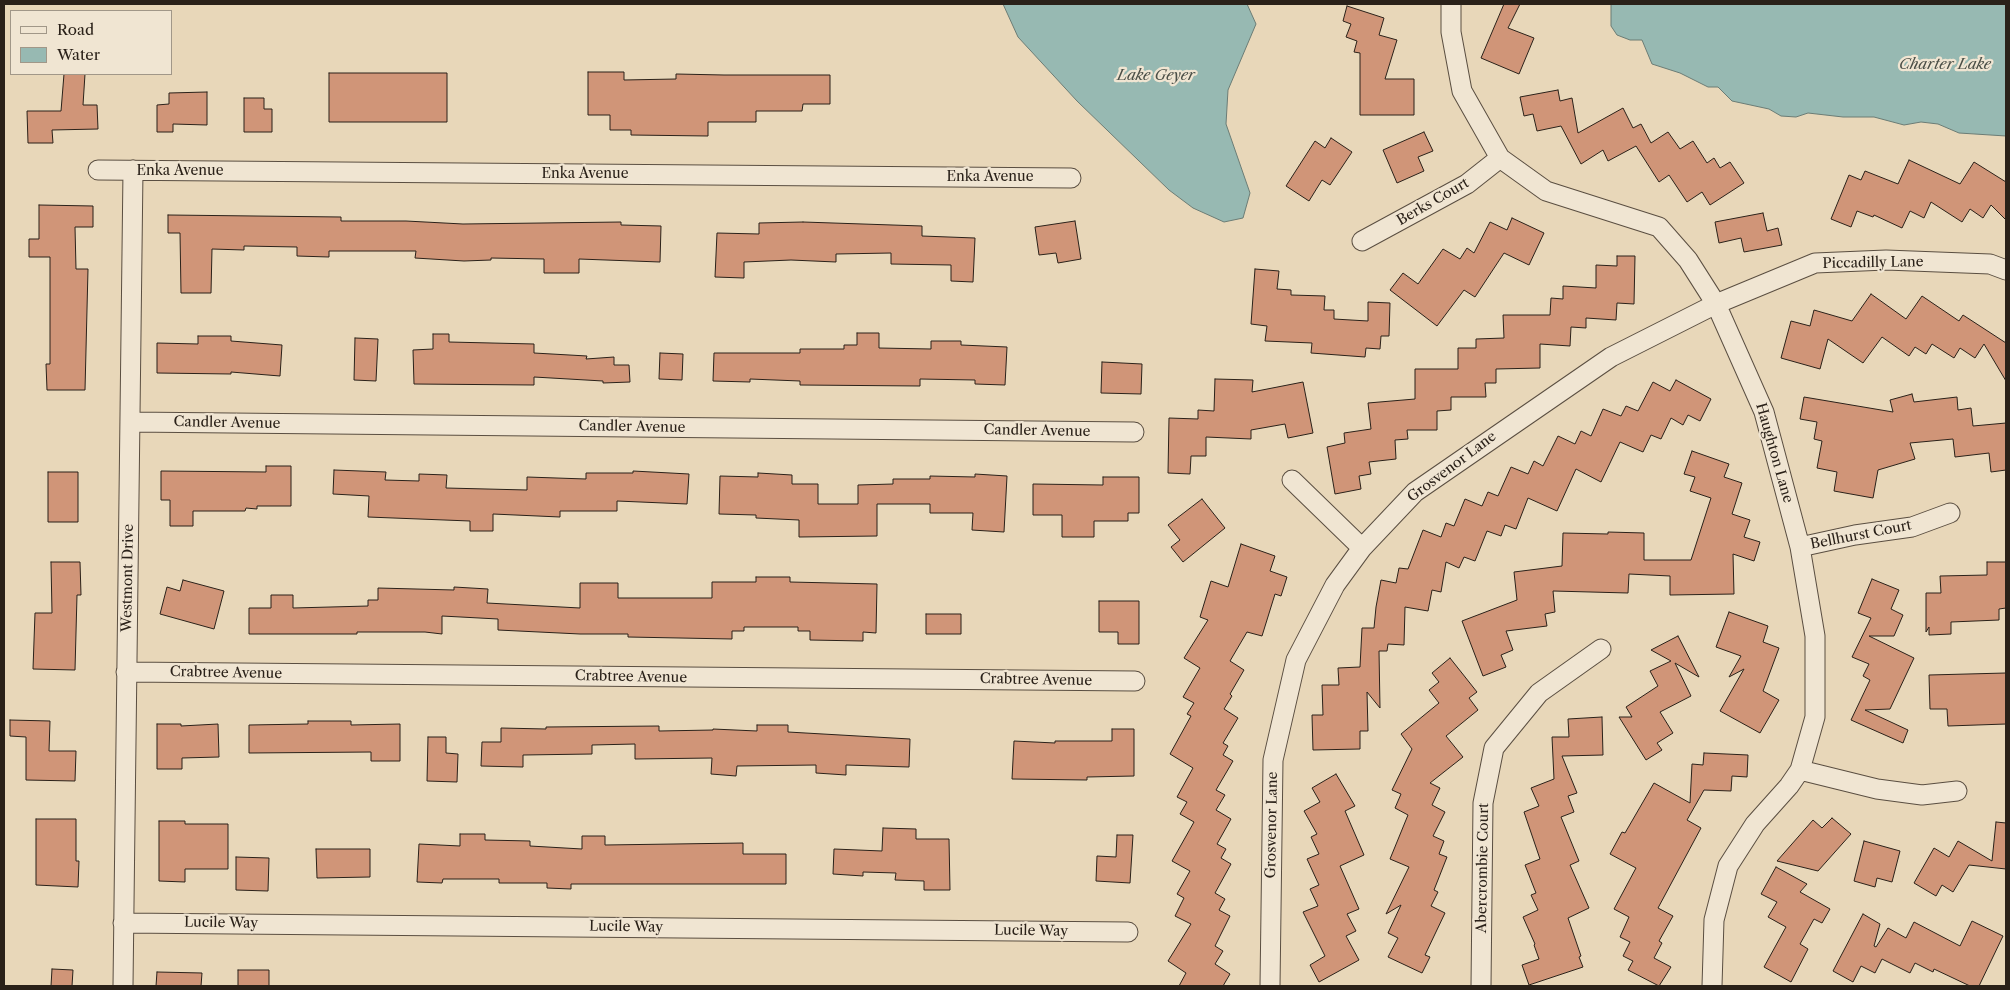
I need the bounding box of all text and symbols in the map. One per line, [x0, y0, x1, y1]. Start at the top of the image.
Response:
legend [10, 10, 172, 75]
text: Road [57, 20, 94, 39]
text: Water [57, 45, 100, 64]
water label: Charter Lake [1899, 56, 1991, 74]
water label: Lake Geyer [1117, 67, 1195, 85]
street label: Enka Avenue [136, 163, 224, 179]
street label: Enka Avenue [541, 166, 629, 182]
street label: Enka Avenue [946, 169, 1034, 185]
street label: Berks Court [1394, 175, 1472, 229]
street label: Piccadilly Lane [1822, 254, 1924, 272]
street label: Haughton Lane [1752, 401, 1796, 505]
street label: Candler Avenue [173, 414, 281, 432]
street label: Candler Avenue [578, 418, 686, 436]
street label: Candler Avenue [983, 422, 1091, 440]
street label: Grosvenor Lane [1404, 428, 1500, 506]
street label: Bellhurst Court [1809, 517, 1913, 553]
street label: Westmont Drive [119, 524, 137, 632]
street label: Crabtree Avenue [170, 664, 282, 682]
street label: Crabtree Avenue [575, 668, 687, 686]
street label: Crabtree Avenue [980, 671, 1092, 689]
street label: Grosvenor Lane [1263, 771, 1281, 879]
street label: Abercrombie Court [1473, 803, 1493, 933]
street label: Lucile Way [184, 914, 258, 932]
street label: Lucile Way [589, 918, 663, 936]
street label: Lucile Way [994, 922, 1068, 940]

